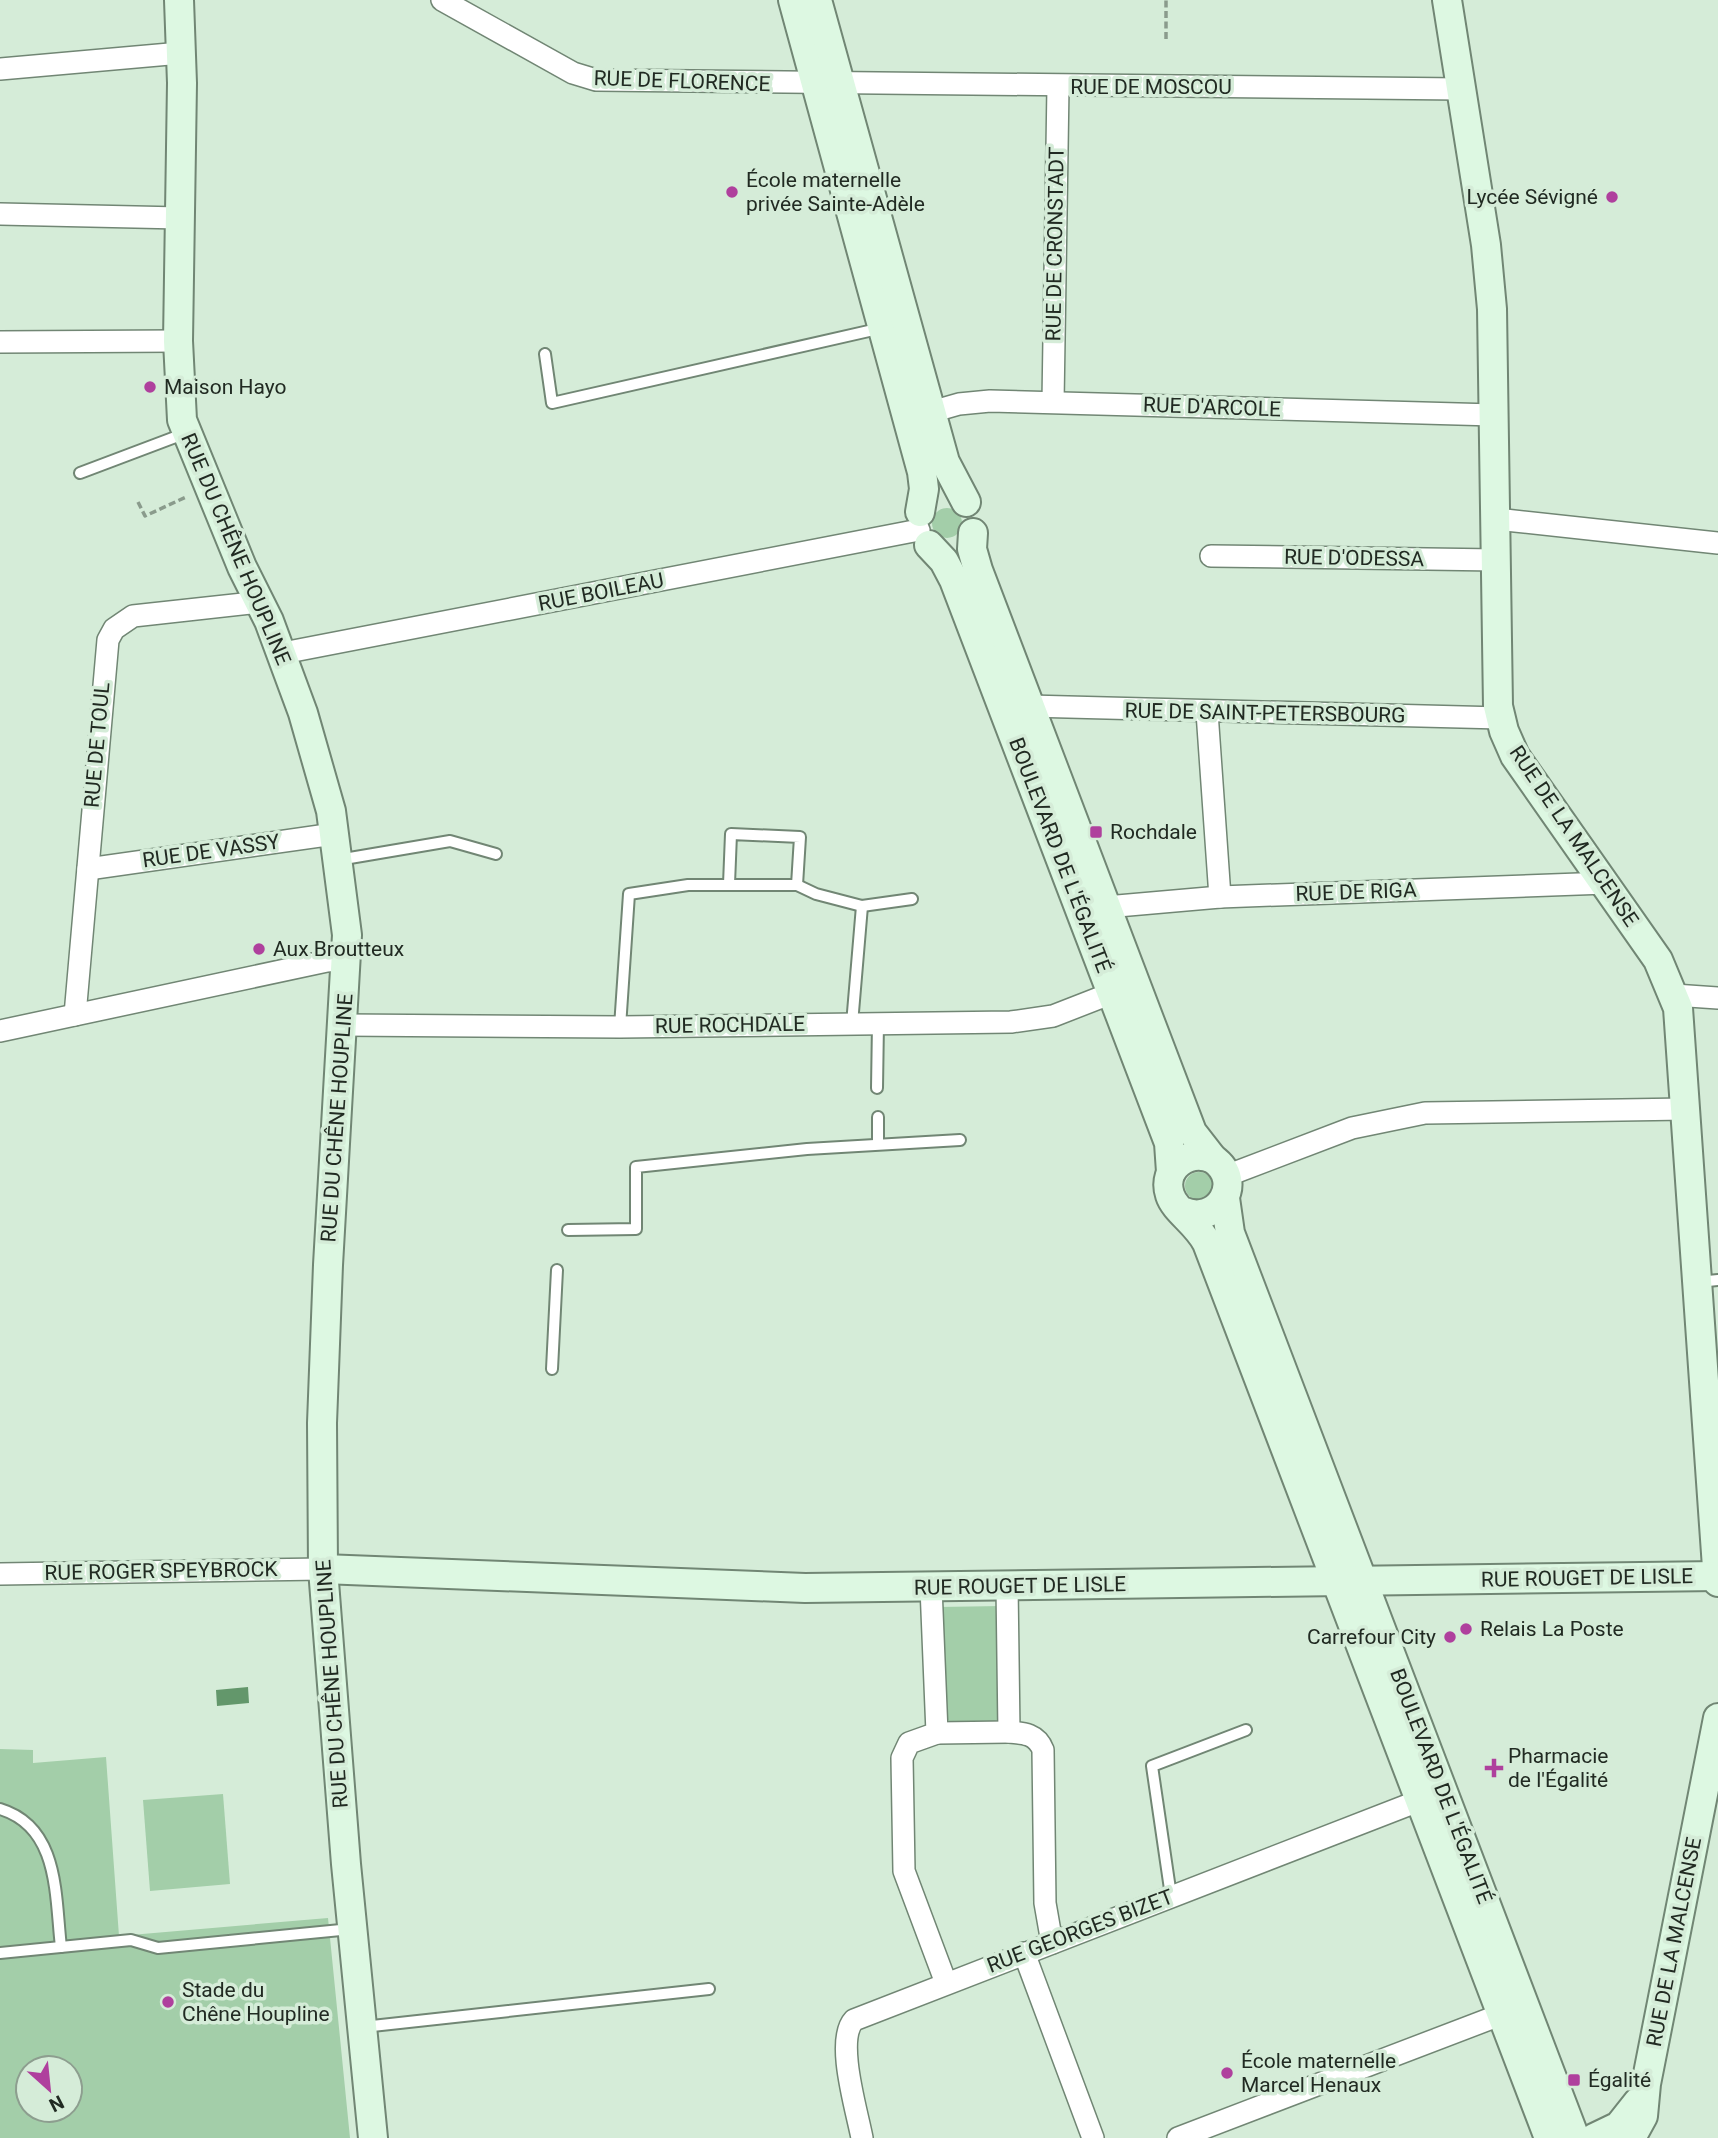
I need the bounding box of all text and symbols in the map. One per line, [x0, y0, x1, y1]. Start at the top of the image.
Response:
street label: RUE DE FLORENCE [593, 66, 771, 96]
street label: RUE DE MOSCOU [1070, 75, 1232, 99]
street label: RUE DE CRONSTADT [1041, 146, 1069, 341]
place label: École maternelle privée Sainte-Adèle [746, 168, 925, 216]
marker: École maternelle privée Sainte-Adèle [724, 184, 740, 200]
place label: Lycée Sévigné [1467, 185, 1598, 209]
marker: Lycée Sévigné [1604, 189, 1620, 205]
place label: Maison Hayo [164, 375, 287, 399]
marker: Maison Hayo [142, 379, 158, 395]
street label: RUE D'ARCOLE [1143, 393, 1281, 421]
street label: RUE DU CHÊNE HOUPLINE [176, 430, 296, 668]
street label: RUE D'ODESSA [1284, 545, 1424, 571]
street label: RUE BOILEAU [536, 568, 666, 616]
street label: RUE DE TOUL [80, 681, 114, 809]
street label: RUE DE SAINT-PETERSBOURG [1124, 699, 1406, 727]
street label: BOULEVARD DE L'ÉGALITÉ [1004, 734, 1116, 976]
street label: RUE DE LA MALCENSE [1505, 741, 1644, 931]
place label: Rochdale [1110, 820, 1197, 844]
marker: Rochdale [1088, 824, 1104, 840]
street label: RUE DE VASSY [141, 829, 282, 873]
street label: RUE DE RIGA [1295, 878, 1417, 906]
place label: Aux Broutteux [273, 937, 404, 961]
marker: Aux Broutteux [251, 941, 267, 957]
street label: RUE DU CHÊNE HOUPLINE [316, 993, 358, 1243]
street label: RUE ROCHDALE [655, 1012, 805, 1038]
street label: RUE ROGER SPEYBROCK [44, 1557, 279, 1585]
street label: RUE DU CHÊNE HOUPLINE [311, 1559, 353, 1809]
street label: RUE ROUGET DE LISLE [1481, 1564, 1693, 1592]
street label: RUE ROUGET DE LISLE [914, 1572, 1126, 1600]
place label: Relais La Poste [1480, 1617, 1624, 1641]
marker: Relais La Poste [1458, 1621, 1474, 1637]
place label: Carrefour City [1307, 1625, 1436, 1649]
marker: Carrefour City [1442, 1629, 1458, 1645]
street label: BOULEVARD DE L'ÉGALITÉ [1385, 1665, 1497, 1907]
place label: Pharmacie de l'Égalité [1508, 1744, 1608, 1792]
marker: Pharmacie de l'Égalité [1486, 1760, 1502, 1776]
street label: RUE DE LA MALCENSE [1642, 1835, 1706, 2049]
street label: RUE GEORGES BIZET [984, 1884, 1177, 1978]
place label: Stade du Chêne Houpline [182, 1978, 330, 2026]
marker: Stade du Chêne Houpline [160, 1994, 176, 2010]
place label: École maternelle Marcel Henaux [1241, 2049, 1396, 2097]
north arrow [14, 2054, 84, 2124]
marker: École maternelle Marcel Henaux [1219, 2065, 1235, 2081]
place label: Égalité [1588, 2068, 1651, 2092]
marker: Égalité [1566, 2072, 1582, 2088]
text: N [45, 2090, 68, 2117]

